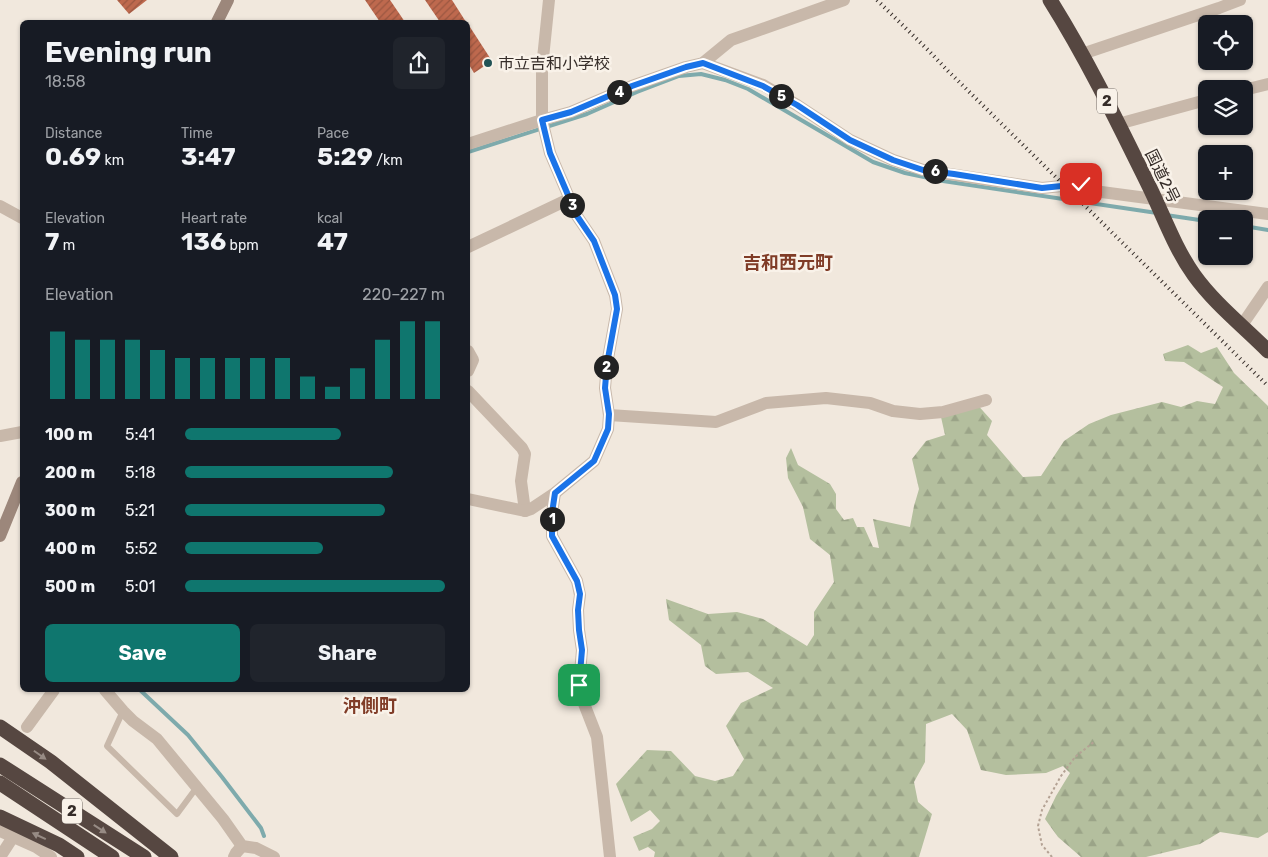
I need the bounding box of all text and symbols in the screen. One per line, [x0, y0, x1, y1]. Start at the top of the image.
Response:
map controls [1198, 15, 1253, 265]
button: locate [1198, 15, 1253, 70]
text: Evening run [45, 36, 212, 69]
button: share [393, 37, 445, 89]
place label: 市立吉和小学校 [498, 54, 610, 73]
marker: 市立吉和小学校 [482, 57, 494, 69]
text: 18:58 [45, 72, 86, 91]
pin: 4 [606, 80, 632, 104]
button: layers [1198, 80, 1253, 135]
text: 4 [615, 84, 624, 101]
pin: 5 [768, 84, 794, 108]
text: 5 [777, 88, 786, 105]
road number: 2 [1097, 88, 1117, 114]
text: Distance [45, 125, 102, 142]
text: Time [181, 125, 213, 142]
text: Pace [317, 125, 349, 142]
text: 0.69 [45, 142, 101, 171]
text: 3:47 [181, 142, 236, 171]
text: 5:29 [317, 142, 373, 171]
button: + [1198, 145, 1253, 200]
street label: 国道2号 [1141, 146, 1184, 206]
text: km [101, 152, 124, 169]
text: /km [373, 152, 403, 169]
pin: 6 [922, 158, 948, 184]
text: 6 [931, 163, 940, 180]
pin [1060, 163, 1102, 205]
icon: check [1067, 170, 1095, 198]
pin: 3 [560, 192, 584, 218]
text: 3 [568, 197, 577, 214]
text: Elevation [45, 210, 105, 227]
text: Heart rate [181, 210, 247, 227]
text: kcal [317, 210, 343, 227]
button: − [1198, 210, 1253, 265]
text: 7 [45, 227, 59, 256]
text: 136 [181, 227, 226, 256]
text: 47 [317, 227, 348, 256]
text: m [59, 237, 75, 254]
text: bpm [226, 237, 259, 254]
district label: 吉和西元町 [743, 252, 833, 274]
text: Elevation [45, 285, 114, 304]
text: 220–227 m [362, 285, 445, 304]
pin: 2 [594, 354, 618, 380]
text: 2 [602, 359, 611, 376]
text: 100 m [45, 425, 93, 444]
text: 5:41 [125, 425, 155, 444]
text: 200 m [45, 463, 95, 482]
text: 5:18 [125, 463, 156, 482]
text: 300 m [45, 501, 95, 520]
text: 5:21 [125, 501, 155, 520]
pin: 1 [540, 506, 564, 532]
text: 1 [549, 511, 556, 528]
text: 400 m [45, 539, 96, 558]
text: 5:52 [125, 539, 158, 558]
text: 500 m [45, 577, 95, 596]
text: 5:01 [125, 577, 156, 596]
button: Save [45, 624, 240, 682]
button: Share [250, 624, 445, 682]
pin [558, 664, 600, 706]
icon: arrive [565, 671, 593, 699]
district label: 沖側町 [343, 695, 397, 717]
one-way arrow [33, 750, 47, 760]
road number: 2 [62, 798, 82, 824]
one-way arrow [93, 824, 107, 833]
one-way arrow [32, 832, 46, 840]

